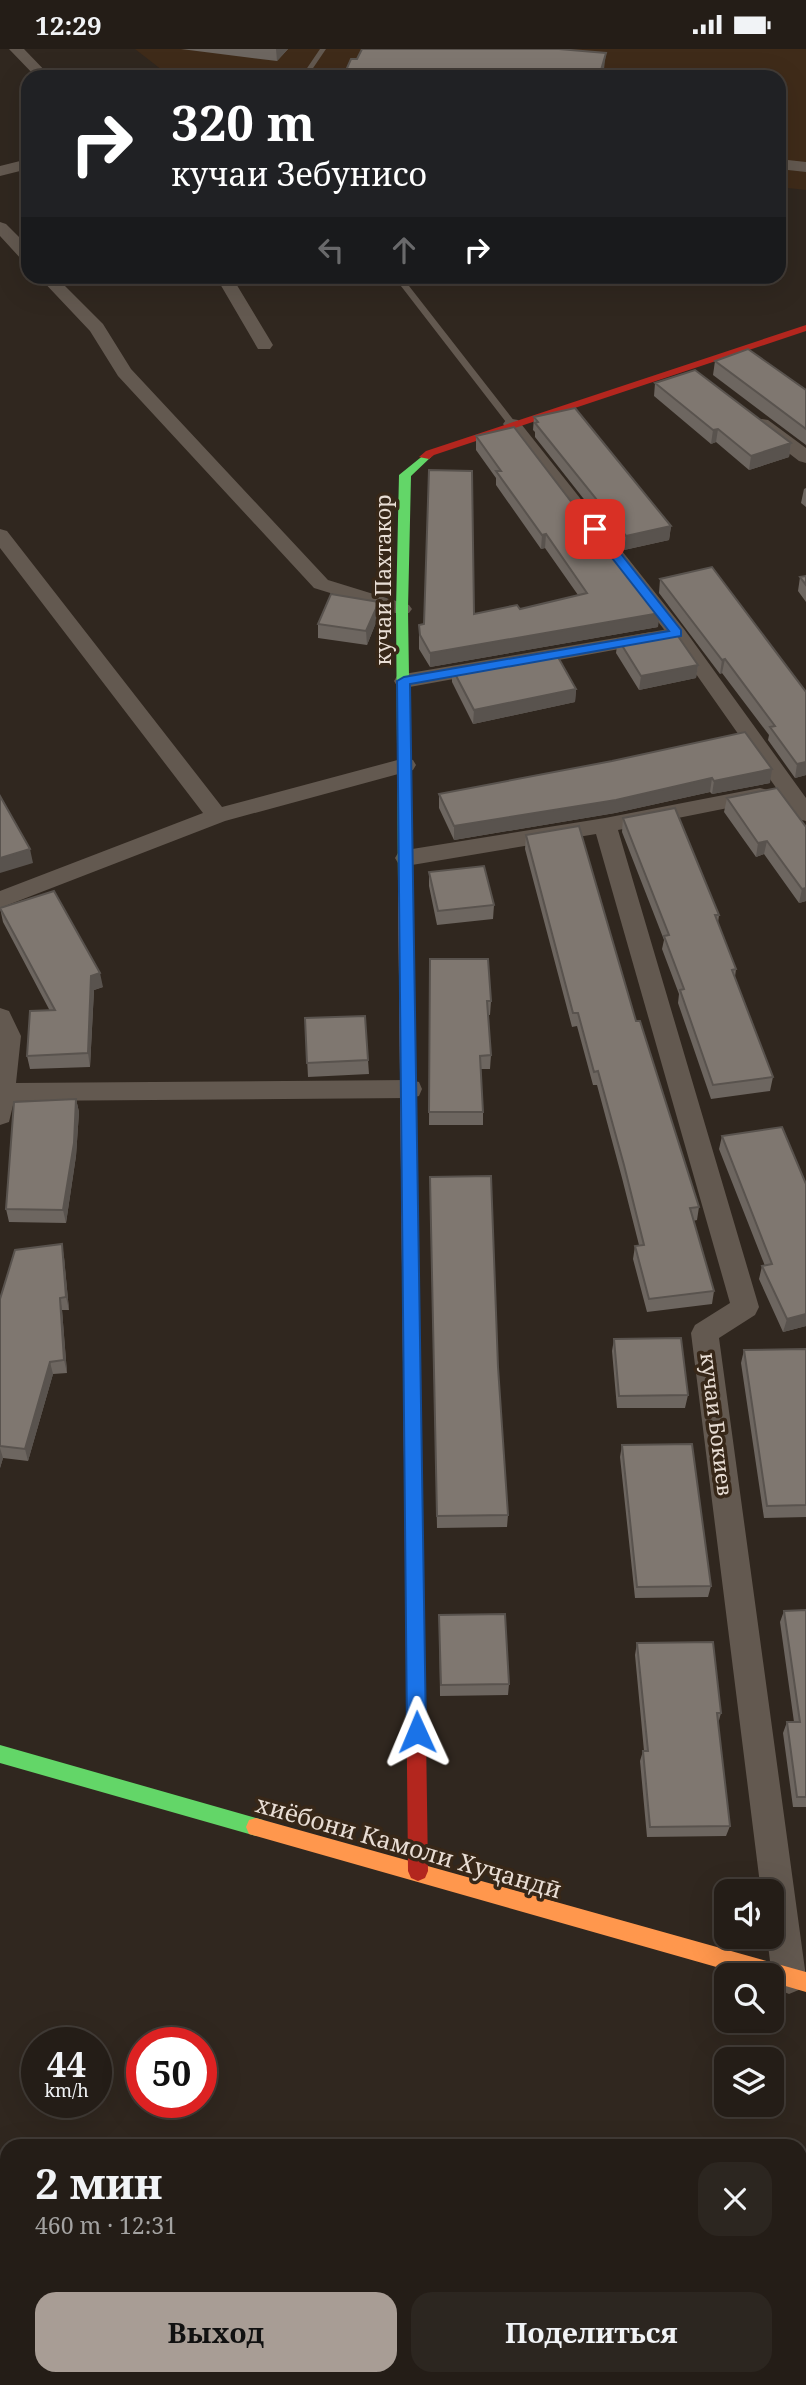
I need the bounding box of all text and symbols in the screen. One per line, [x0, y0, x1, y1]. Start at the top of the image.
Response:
text: 12:29 [35, 7, 102, 43]
text: 320 m [171, 89, 315, 155]
icon: right [56, 98, 147, 189]
text: кучаи Зебунисо [171, 152, 427, 195]
icon: left [312, 231, 350, 269]
icon: ahead [385, 231, 423, 269]
icon: right [458, 231, 496, 269]
street label: кучаи Пахтакор [369, 495, 397, 665]
pin [565, 499, 625, 559]
icon: arrive [576, 510, 614, 548]
street label: кучаи Бокиев [694, 1351, 740, 1497]
position arrow [380, 1695, 454, 1769]
street label: хиёбони Камоли Хуҷандӣ [252, 1787, 566, 1905]
map controls [714, 1879, 784, 2117]
button: sound [714, 1879, 784, 1949]
button: search [714, 1963, 784, 2033]
speed limit sign: 50 [126, 2027, 217, 2118]
text: 44 [47, 2040, 86, 2087]
button: layers [714, 2047, 784, 2117]
text: km/h [44, 2078, 89, 2102]
text: 2 мин [35, 2154, 162, 2211]
button: close [698, 2162, 772, 2236]
text: 460 m · 12:31 [35, 2209, 177, 2241]
button: Выход [35, 2292, 397, 2372]
button: Поделиться [411, 2292, 772, 2372]

